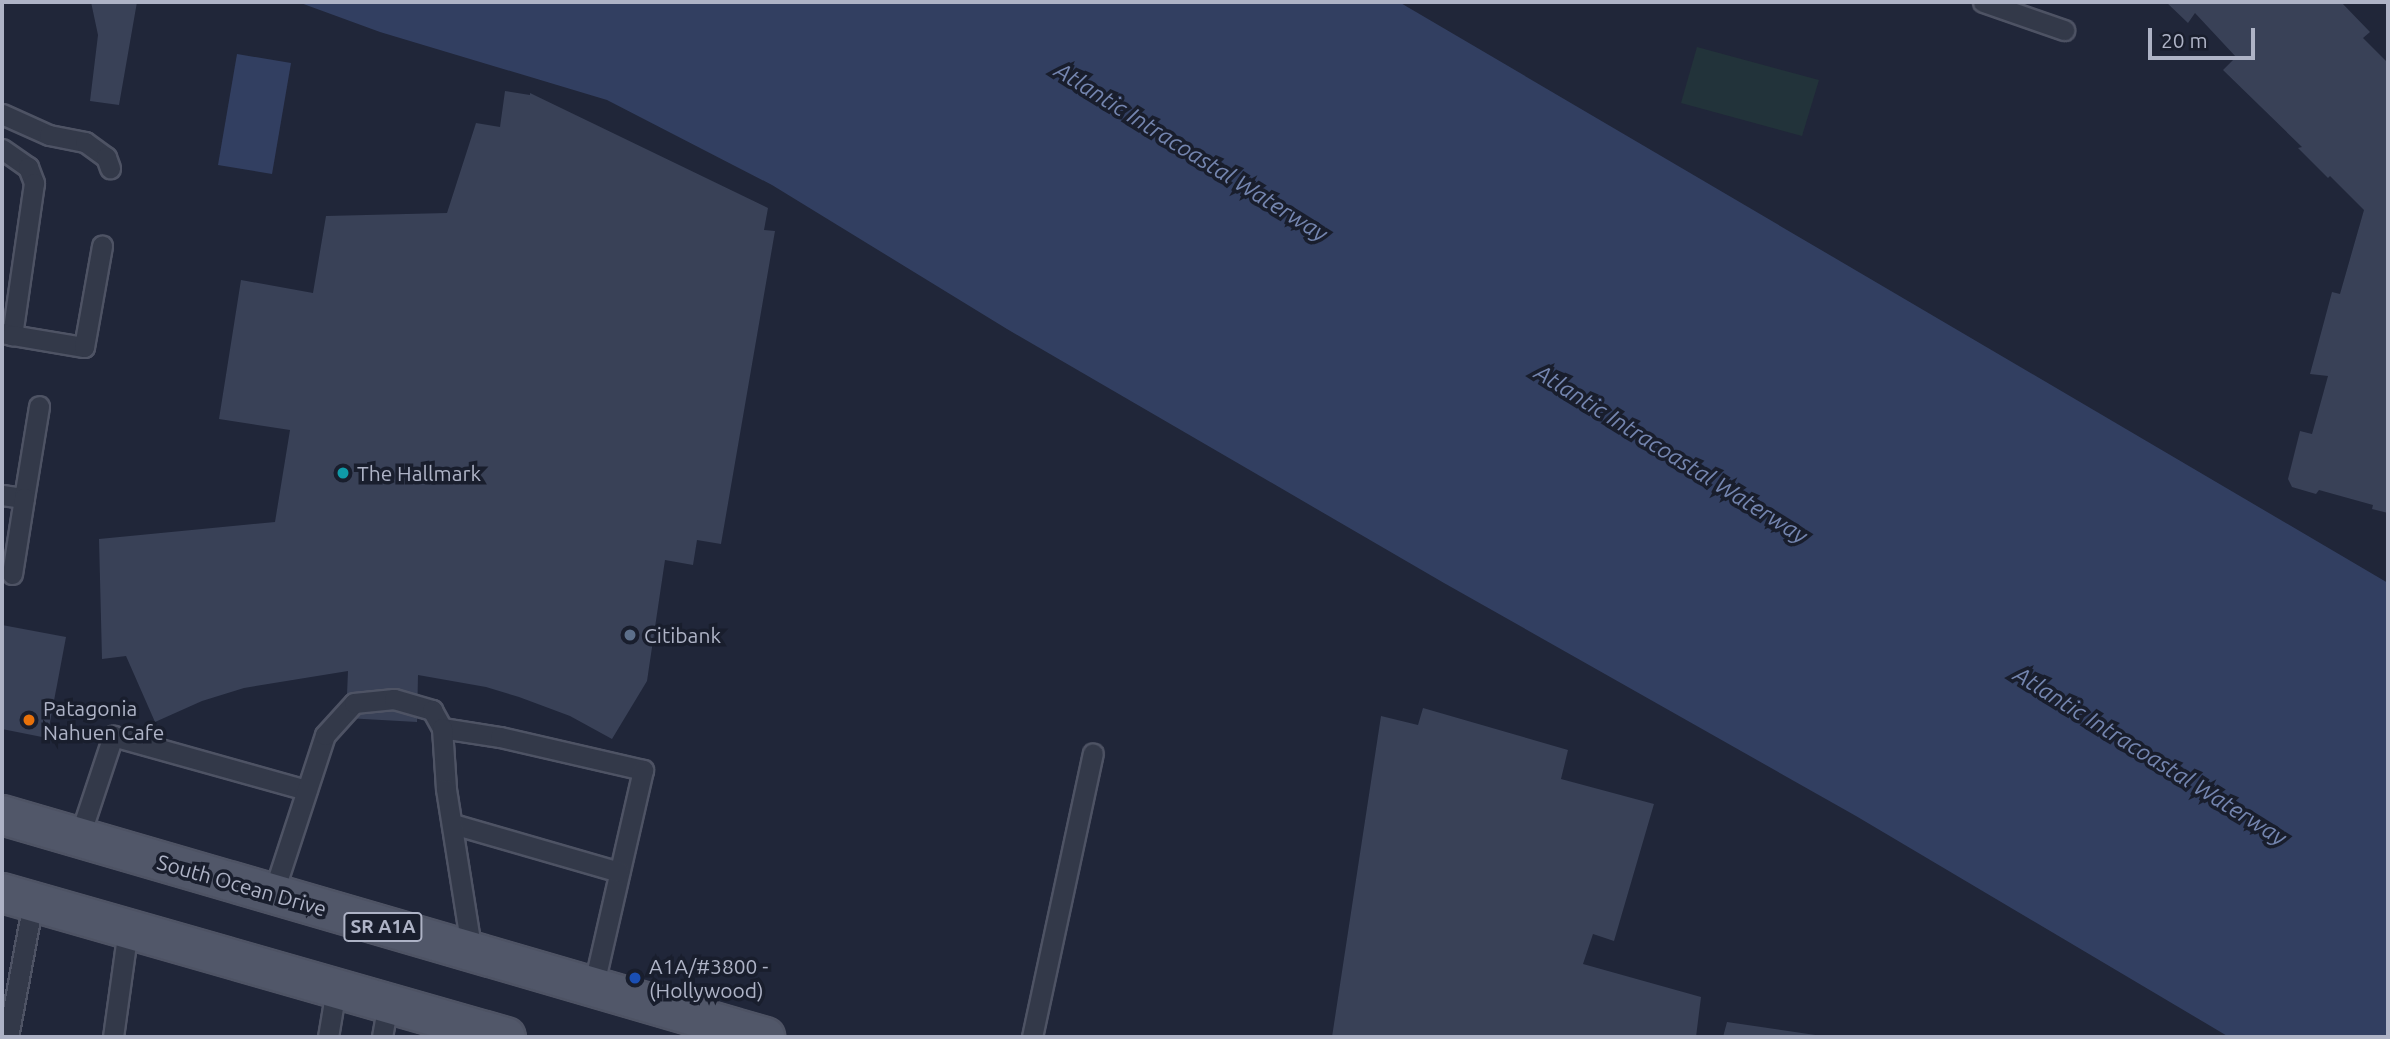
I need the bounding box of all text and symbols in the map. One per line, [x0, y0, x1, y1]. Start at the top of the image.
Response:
scale bar [2152, 14, 2259, 58]
text: 20 m [2161, 28, 2208, 52]
water label: Atlantic Intracoastal Waterway [1050, 57, 1332, 247]
water label: Atlantic Intracoastal Waterway [1530, 359, 1812, 549]
place label: The Hallmark [357, 460, 481, 486]
marker: The Hallmark [335, 465, 351, 481]
place label: Citibank [644, 622, 721, 648]
marker: Citibank [622, 627, 638, 643]
water label: Atlantic Intracoastal Waterway [2009, 661, 2291, 851]
place label: Patagonia Nahuen Cafe [43, 695, 164, 745]
marker: Patagonia Nahuen Cafe [21, 712, 37, 728]
street label: South Ocean Drive [154, 849, 330, 921]
road number: SR A1A [343, 911, 423, 942]
place label: A1A/#3800 - (Hollywood) [649, 953, 768, 1003]
marker: A1A/#3800 - (Hollywood) [627, 970, 643, 986]

